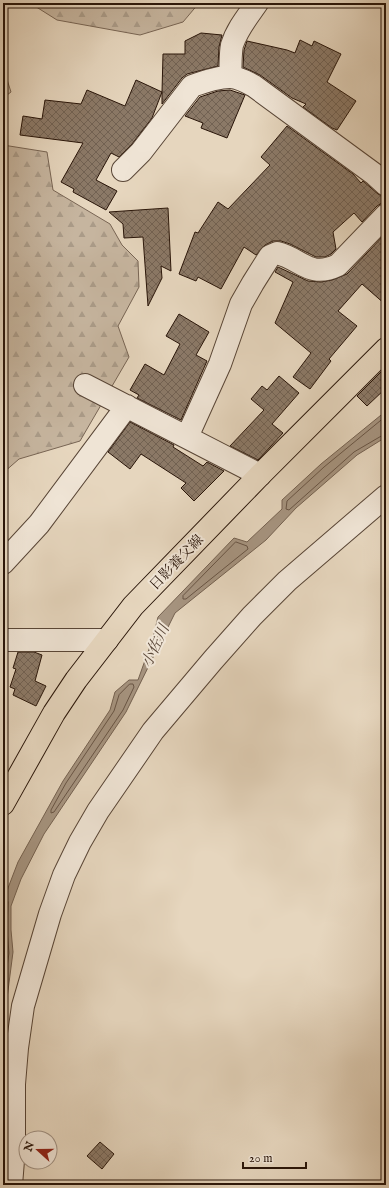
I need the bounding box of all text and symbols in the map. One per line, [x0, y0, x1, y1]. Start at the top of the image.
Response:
street label: 日影養父線 [146, 531, 208, 594]
water label: 小佐川 [137, 620, 174, 671]
north arrow [18, 1130, 58, 1170]
text: N [21, 1139, 38, 1155]
scale bar [243, 1144, 306, 1170]
text: 20 m [249, 1151, 272, 1166]

